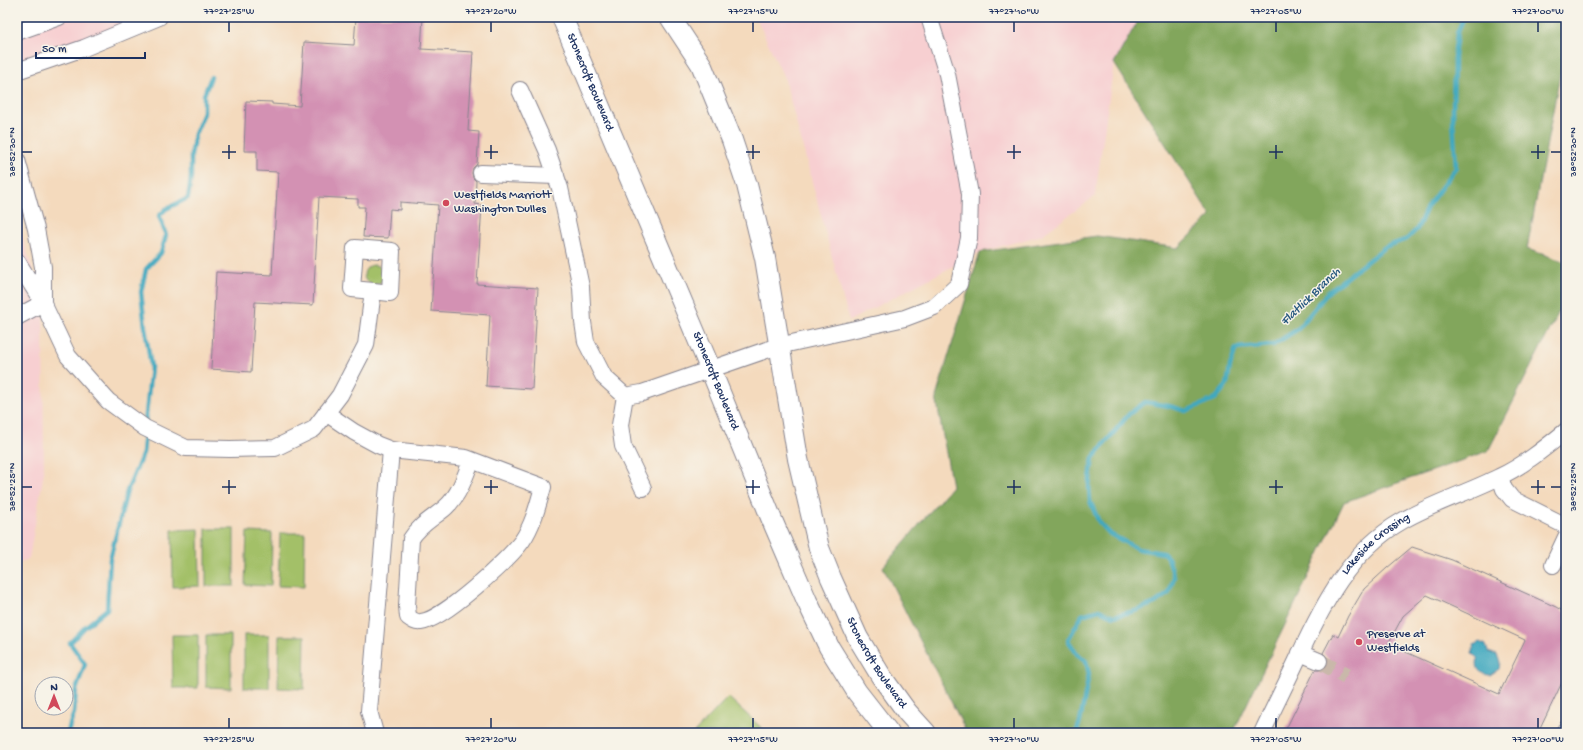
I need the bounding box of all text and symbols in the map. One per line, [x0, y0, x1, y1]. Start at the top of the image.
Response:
text: 77°27'25"W [203, 6, 255, 18]
text: 77°27'20"W [465, 6, 517, 18]
text: 77°27'15"W [727, 6, 778, 18]
text: 77°27'10"W [988, 6, 1039, 18]
text: 77°27'05"W [1249, 6, 1302, 18]
text: 77°27'00"W [1511, 6, 1564, 18]
street label: Stonecroft Boulevard [563, 31, 617, 134]
scale bar [36, 34, 145, 60]
text: 50 m [42, 43, 67, 57]
text: 38°52'30"N [7, 127, 19, 178]
text: 38°52'30"N [1568, 127, 1580, 178]
place label: Westfields Marriott Washington Dulles [454, 189, 552, 217]
marker: Westfields Marriott Washington Dulles [441, 198, 451, 208]
water label: Flatlick Branch [1278, 264, 1345, 329]
street label: Stonecroft Boulevard [689, 330, 742, 433]
text: 38°52'25"N [7, 462, 19, 512]
text: 38°52'25"N [1568, 462, 1580, 512]
street label: Lakeside Crossing [1339, 511, 1413, 578]
street label: Stonecroft Boulevard [843, 615, 910, 712]
place label: Preserve at Westfields [1366, 628, 1426, 656]
marker: Preserve at Westfields [1354, 637, 1364, 647]
north arrow [34, 676, 74, 716]
text: N [50, 682, 58, 694]
text: 77°27'25"W [203, 734, 255, 746]
text: 77°27'20"W [465, 734, 517, 746]
text: 77°27'15"W [727, 734, 778, 746]
text: 77°27'10"W [988, 734, 1039, 746]
text: 77°27'05"W [1249, 734, 1302, 746]
text: 77°27'00"W [1511, 734, 1564, 746]

